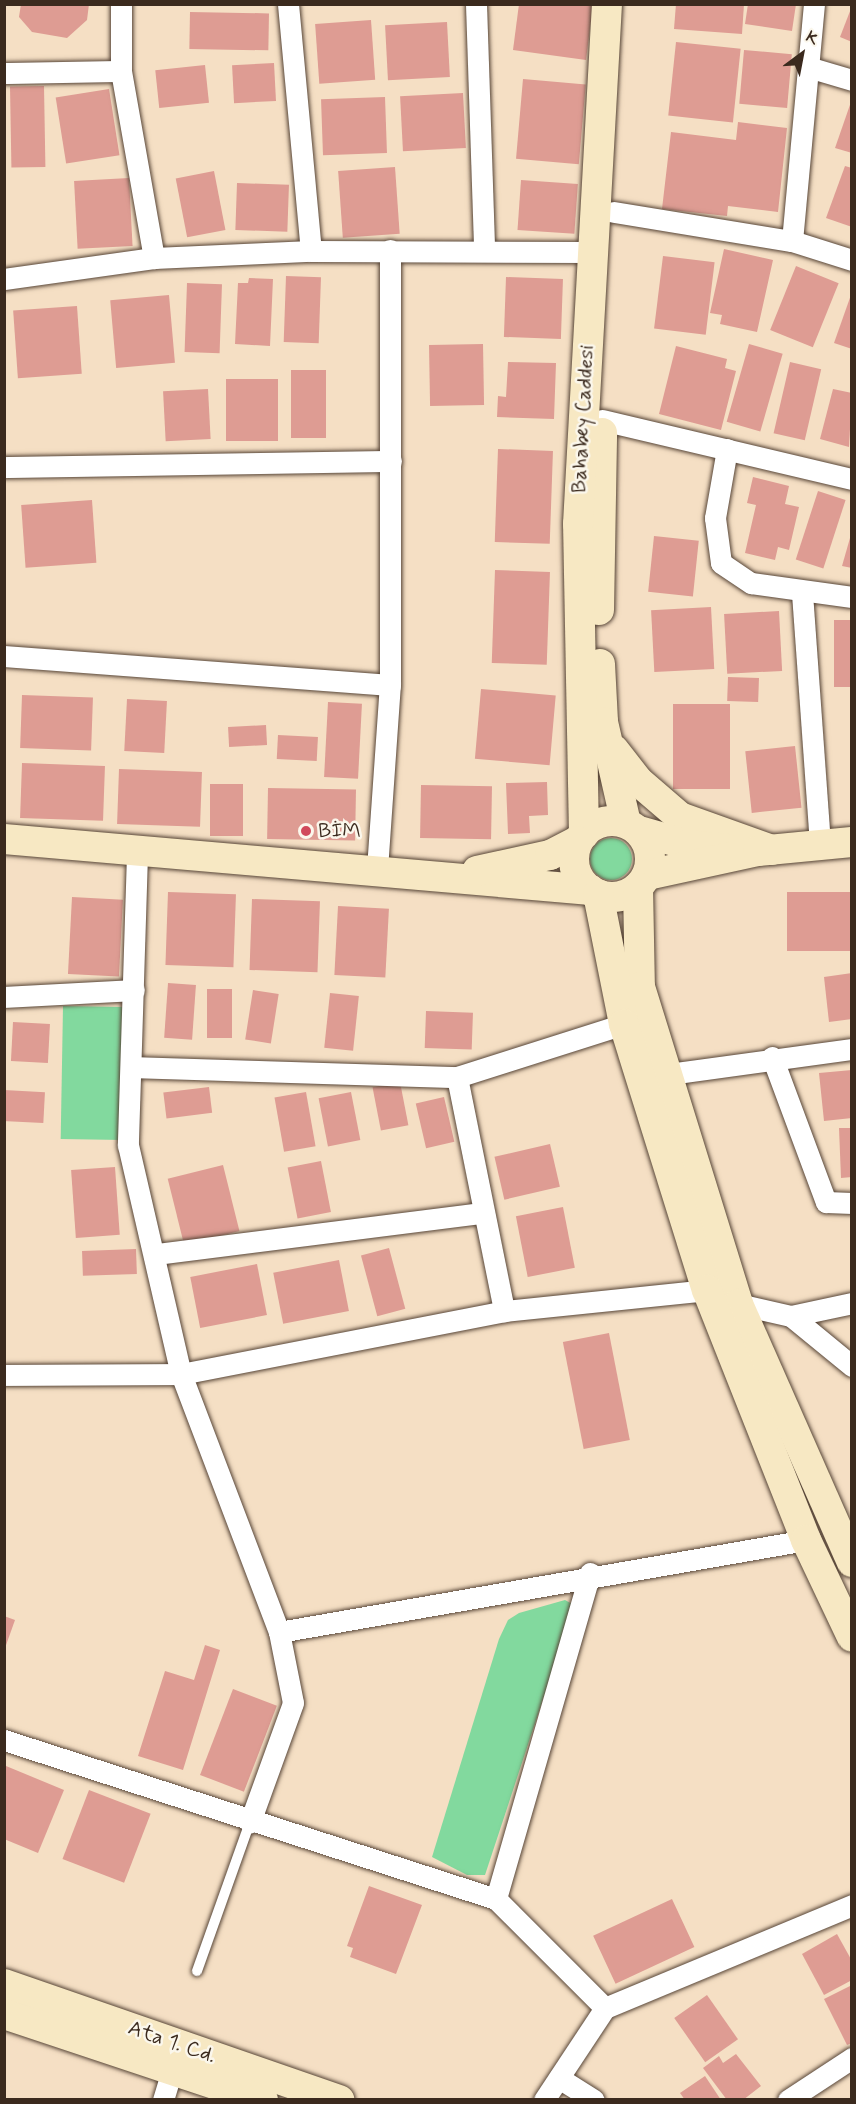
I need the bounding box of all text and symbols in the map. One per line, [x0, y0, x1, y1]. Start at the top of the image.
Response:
north arrow [772, 24, 832, 84]
text: K [801, 26, 822, 50]
street label: Bahabey Caddesi [566, 342, 600, 496]
place label: BİM [318, 818, 361, 844]
marker: BİM [299, 824, 313, 838]
street label: Ata 1. Cd. [125, 2015, 219, 2069]

